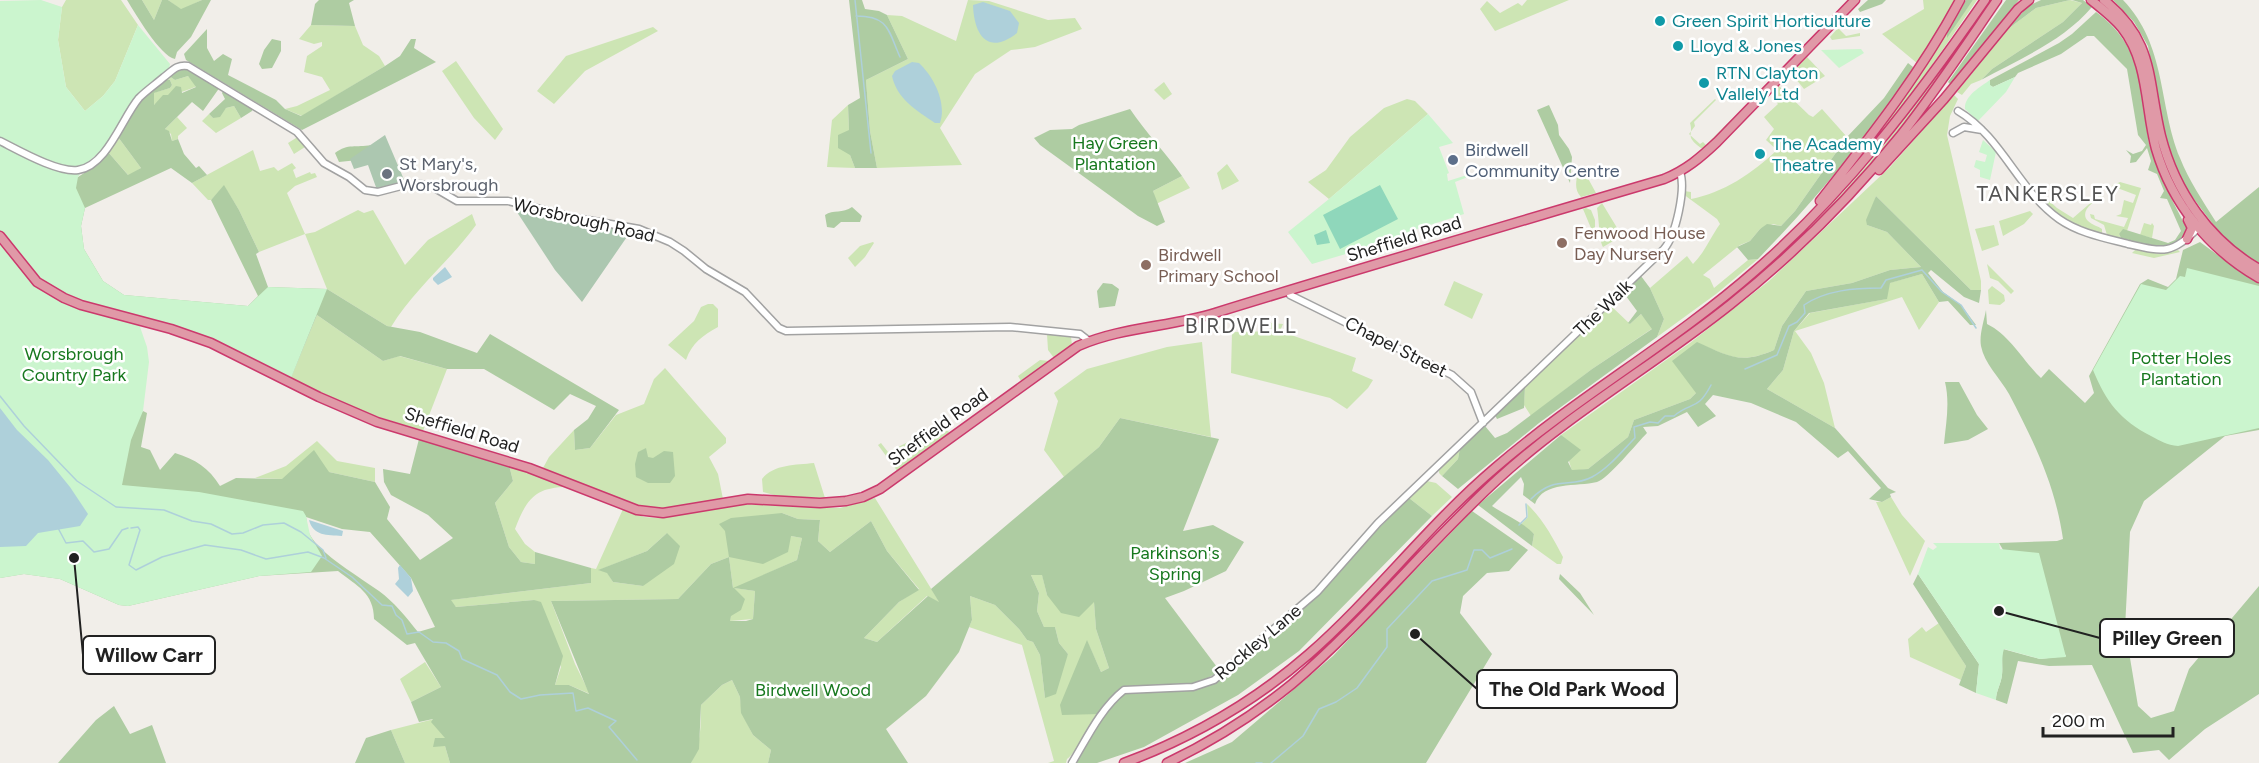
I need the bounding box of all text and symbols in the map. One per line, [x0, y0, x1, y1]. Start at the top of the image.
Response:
place label: Green Spirit Horticulture [1672, 10, 1871, 32]
marker: Green Spirit Horticulture [1653, 14, 1667, 28]
place label: Lloyd & Jones [1690, 35, 1802, 57]
marker: Lloyd & Jones [1671, 39, 1685, 53]
place label: RTN Clayton Vallely Ltd [1716, 62, 1818, 105]
marker: RTN Clayton Vallely Ltd [1697, 76, 1711, 90]
park label: Hay Green Plantation [1072, 132, 1158, 175]
place label: The Academy Theatre [1772, 133, 1883, 176]
place label: Birdwell Community Centre [1465, 139, 1620, 182]
marker: The Academy Theatre [1753, 147, 1767, 161]
place label: St Mary's, Worsbrough [399, 153, 498, 196]
marker: Birdwell Community Centre [1446, 153, 1460, 167]
marker: St Mary's, Worsbrough [380, 167, 394, 181]
district label: TANKERSLEY [1977, 181, 2119, 206]
street label: Worsbrough Road [511, 193, 657, 247]
street label: Sheffield Road [1344, 211, 1464, 267]
place label: Fenwood House Day Nursery [1574, 222, 1706, 265]
marker: Fenwood House Day Nursery [1555, 236, 1569, 250]
place label: Birdwell Primary School [1158, 244, 1279, 287]
marker: Birdwell Primary School [1139, 258, 1153, 272]
street label: The Walk [1569, 275, 1637, 341]
street label: Chapel Street [1341, 312, 1451, 382]
district label: BIRDWELL [1185, 313, 1297, 338]
park label: Worsbrough Country Park [22, 343, 127, 386]
park label: Potter Holes Plantation [2131, 347, 2231, 390]
street label: Sheffield Road [884, 383, 992, 471]
street label: Sheffield Road [402, 402, 522, 458]
park label: Parkinson's Spring [1130, 542, 1220, 585]
street label: Rockley Lane [1210, 599, 1306, 685]
callout: Pilley Green [2100, 619, 2234, 657]
text: Pilley Green [2112, 626, 2222, 650]
callout: Willow Carr [83, 636, 215, 674]
text: Willow Carr [95, 643, 203, 667]
callout: The Old Park Wood [1477, 670, 1677, 708]
text: The Old Park Wood [1489, 677, 1665, 701]
park label: Birdwell Wood [755, 679, 871, 701]
scale bar [2043, 700, 2174, 738]
text: 200 m [2052, 710, 2105, 732]

